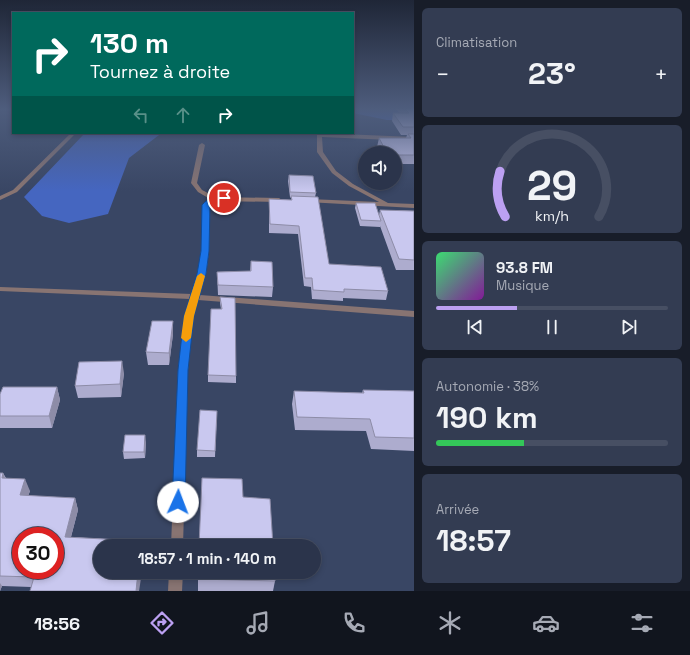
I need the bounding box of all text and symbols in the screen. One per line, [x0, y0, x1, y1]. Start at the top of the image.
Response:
text: 130 m [90, 25, 169, 61]
icon: right [24, 28, 76, 80]
text: Climatisation [436, 34, 517, 51]
text: 23° [528, 54, 576, 93]
text: Tournez à droite [90, 60, 230, 83]
text: − [436, 60, 450, 88]
text: + [654, 60, 668, 88]
icon: left [130, 104, 152, 126]
icon: ahead [172, 104, 194, 126]
icon: right [214, 104, 236, 126]
map controls [358, 146, 402, 190]
button: sound [358, 146, 402, 190]
text: 29 [527, 159, 577, 212]
pin [207, 181, 241, 215]
icon: arrive [213, 187, 235, 209]
text: km/h [535, 206, 569, 224]
text: 93.8 FM [496, 258, 553, 277]
text: Musique [496, 277, 549, 294]
icon: previous [464, 316, 486, 338]
icon: pause [541, 316, 563, 338]
icon: next [618, 316, 640, 338]
text: Autonomie · 38% [436, 378, 539, 395]
text: 190 km [436, 398, 538, 437]
position arrow [157, 481, 199, 523]
text: Arrivée [436, 501, 479, 518]
text: 18:57 [436, 521, 511, 560]
speed limit sign: 30 [12, 527, 64, 579]
text: 18:57 · 1 min · 140 m [138, 549, 276, 568]
icon: directions [148, 609, 176, 637]
icon: music [244, 609, 272, 637]
icon: phone [340, 609, 368, 637]
icon: climate [436, 609, 464, 637]
icon: car [532, 609, 560, 637]
icon: filters [628, 609, 656, 637]
text: 18:56 [34, 612, 80, 635]

